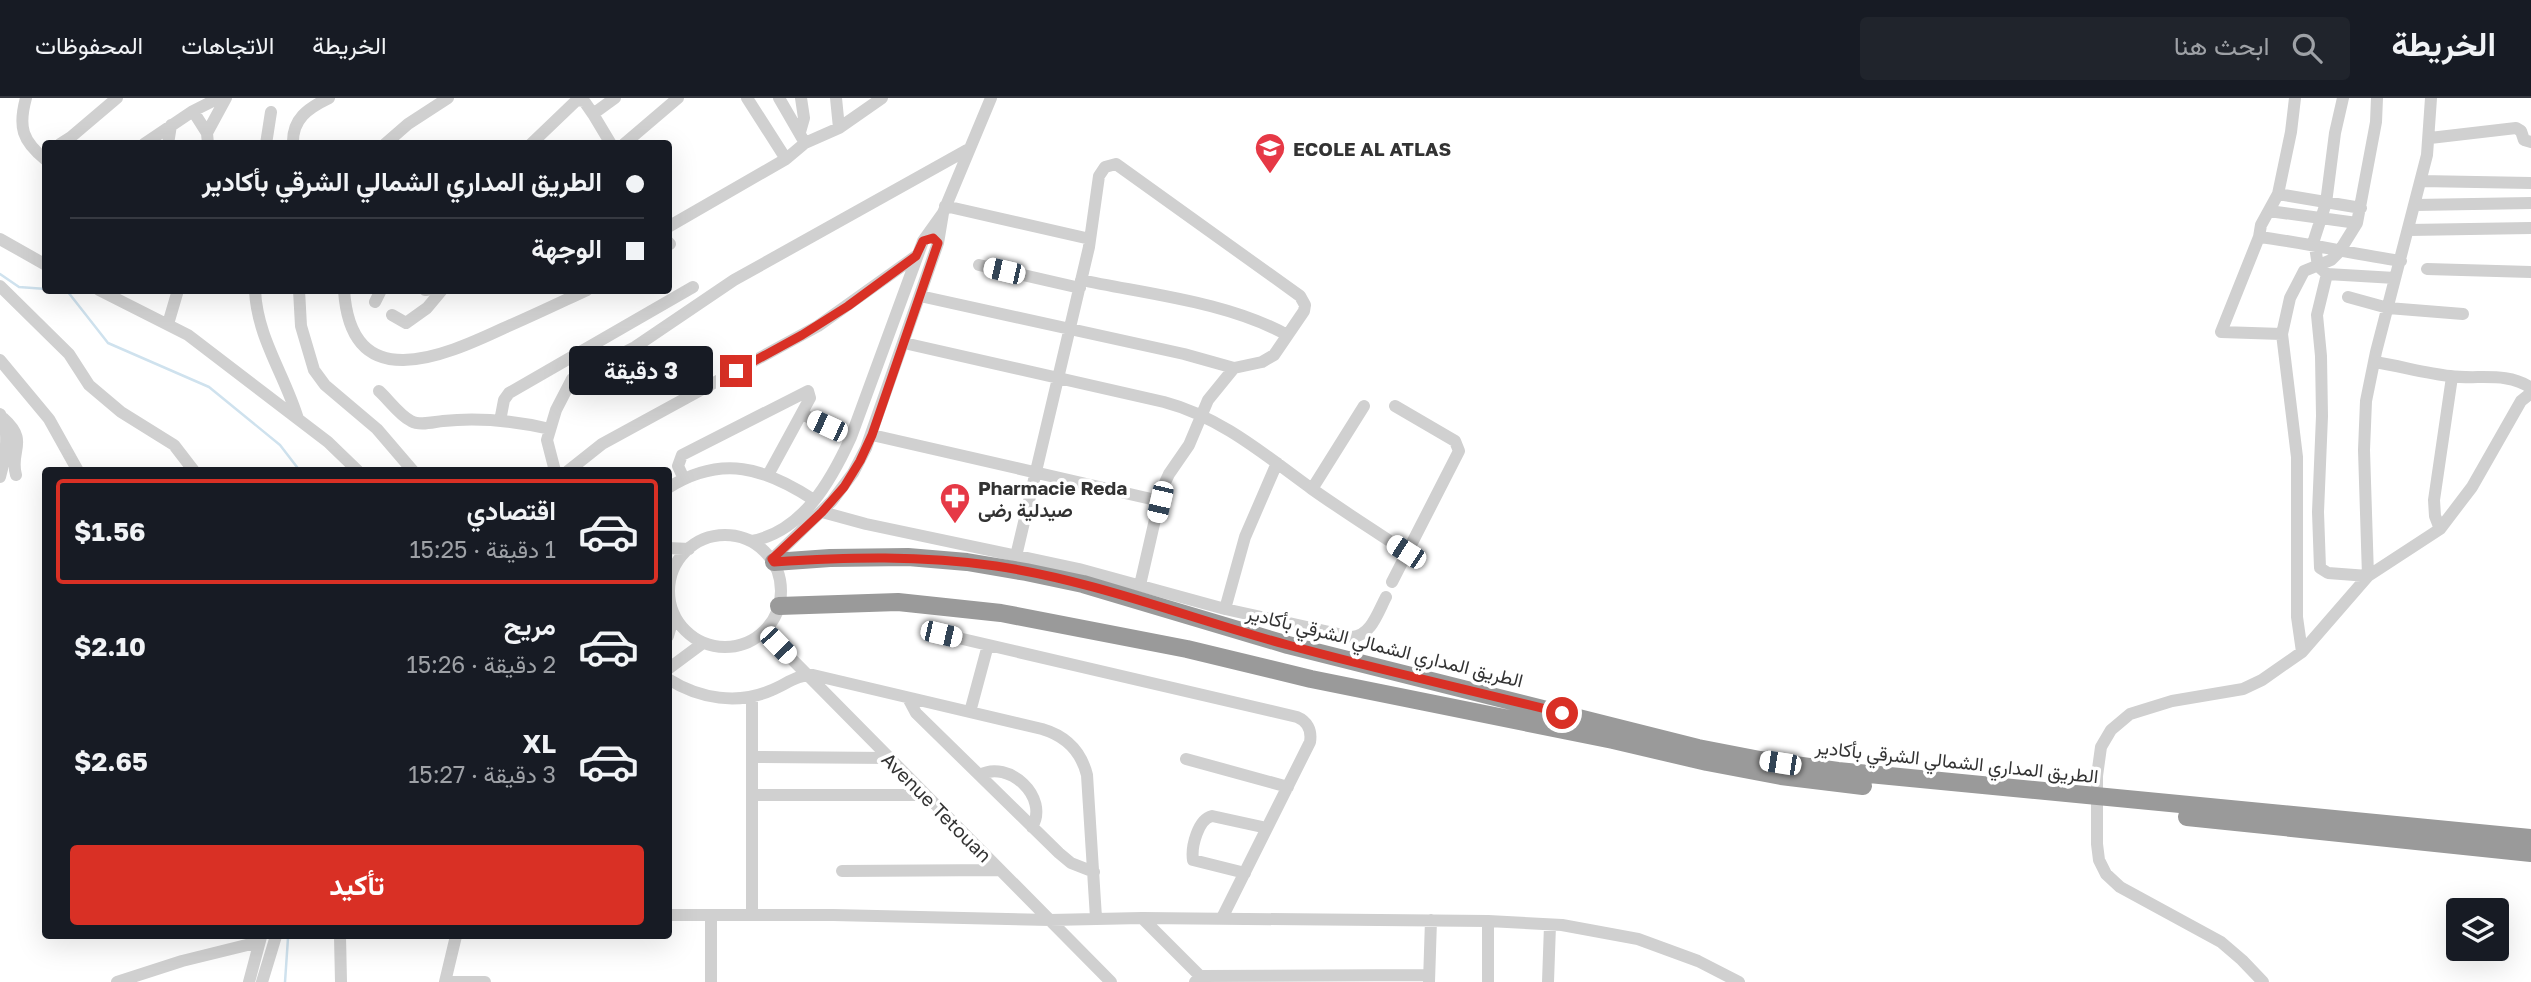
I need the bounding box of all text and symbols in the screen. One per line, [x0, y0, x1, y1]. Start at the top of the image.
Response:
search box [1860, 17, 2350, 80]
text: الخريطة [2392, 24, 2496, 63]
icon: search [2288, 29, 2326, 67]
text: المحفوظات [35, 30, 143, 59]
text: الاتجاهات [181, 30, 274, 59]
text: الخريطة [312, 30, 387, 59]
text: ابحث هنا [2174, 30, 2270, 61]
school or university icon: ECOLE AL ATLAS [1253, 131, 1287, 175]
place label: ECOLE AL ATLAS [1293, 137, 1451, 160]
text: الطريق المداري الشمالي الشرقي بأكادير [202, 166, 602, 197]
text: الوجهة [531, 233, 602, 264]
car [982, 256, 1027, 286]
callout: 3 دقيقة [568, 346, 712, 396]
route end [720, 355, 752, 387]
text: 3 دقيقة [604, 356, 678, 384]
car [804, 408, 851, 444]
place label: Pharmacie Reda صيدلية رضى [978, 476, 1127, 523]
car [1146, 479, 1175, 525]
pharmacy icon: Pharmacie Reda صيدلية رضى [938, 481, 972, 525]
text: اقتصادي [467, 495, 556, 526]
icon: car [577, 500, 640, 563]
text: $1.56 [74, 516, 146, 547]
car [1383, 532, 1430, 572]
text: 1 دقيقة · 15:25 [409, 535, 556, 563]
street label: الطريق المداري الشمالي الشرقي بأكادير [1242, 600, 1526, 696]
text: مريح [504, 610, 556, 641]
icon: car [577, 615, 640, 678]
car [919, 619, 964, 649]
car [756, 623, 801, 667]
text: $2.10 [74, 631, 146, 662]
text: 2 دقيقة · 15:26 [407, 650, 556, 678]
route start [1546, 697, 1578, 729]
text: XL [522, 728, 556, 759]
icon: car [577, 730, 640, 793]
street label: الطريق المداري الشمالي الشرقي بأكادير [1813, 735, 2100, 792]
text: $2.65 [74, 746, 148, 777]
street label: Avenue Tetouan [877, 747, 997, 867]
car [1758, 749, 1803, 777]
text: 3 دقيقة · 15:27 [408, 760, 556, 788]
button: تأكيد [70, 845, 644, 925]
map controls [2446, 898, 2509, 961]
button: layers [2446, 898, 2509, 961]

